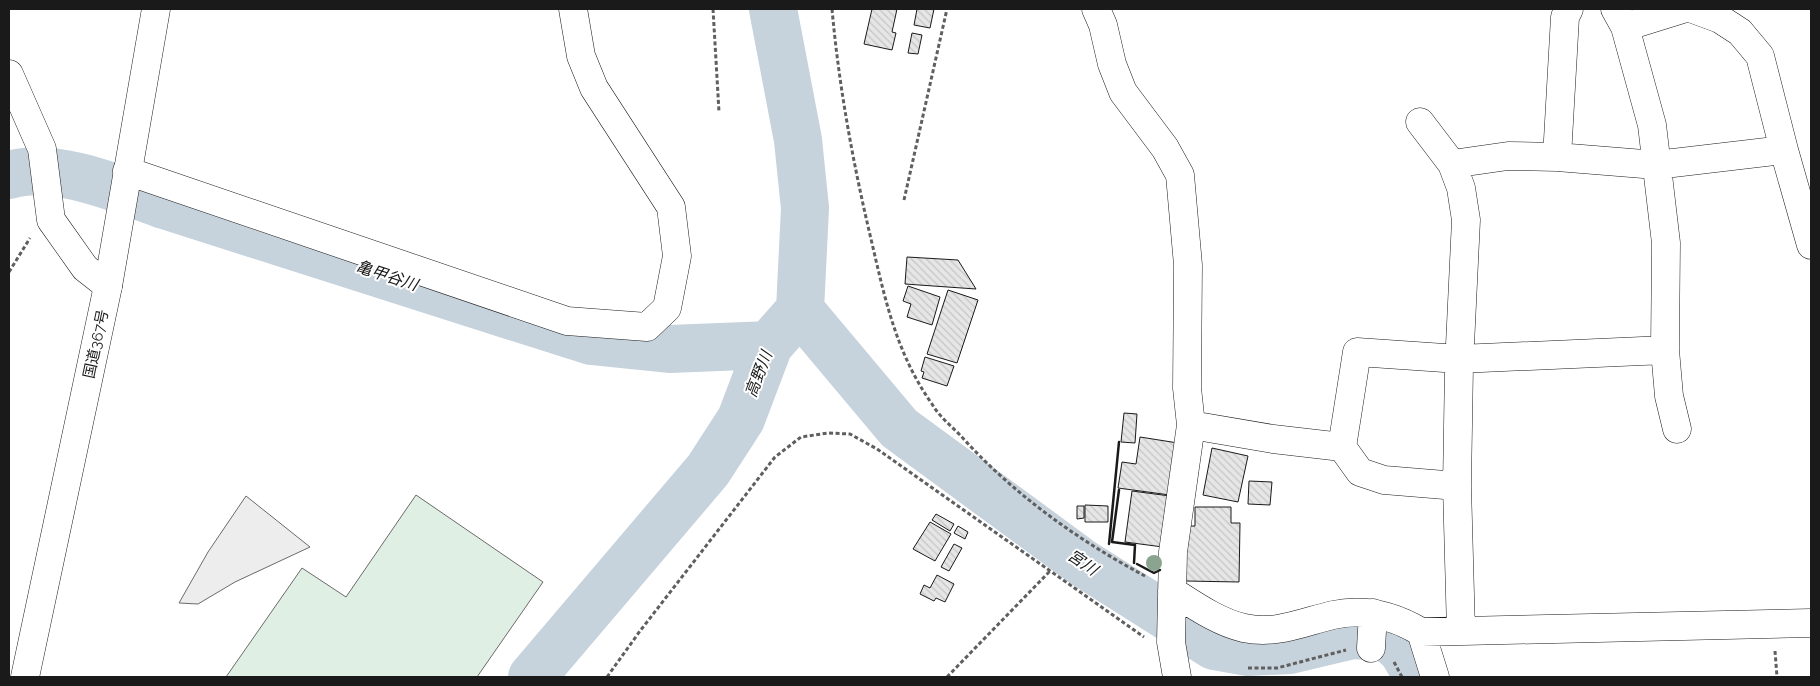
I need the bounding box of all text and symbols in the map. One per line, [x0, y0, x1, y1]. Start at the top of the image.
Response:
water label: 亀甲谷川 [353, 257, 422, 295]
street label: 国道367号 [80, 308, 112, 380]
water label: 高野川 [741, 347, 777, 400]
water label: 宮川 [1064, 546, 1103, 580]

